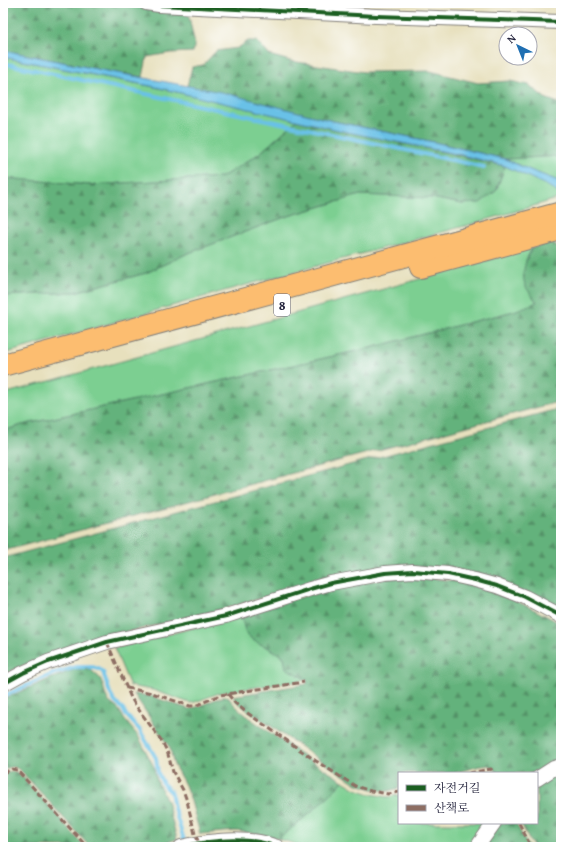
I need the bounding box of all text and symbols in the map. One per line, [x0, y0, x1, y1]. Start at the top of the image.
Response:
north arrow [498, 26, 538, 66]
text: N [503, 30, 520, 47]
road number: 8 [274, 294, 290, 316]
legend [398, 772, 538, 824]
text: 자전거길 [434, 779, 480, 796]
text: 산책로 [434, 799, 469, 816]

